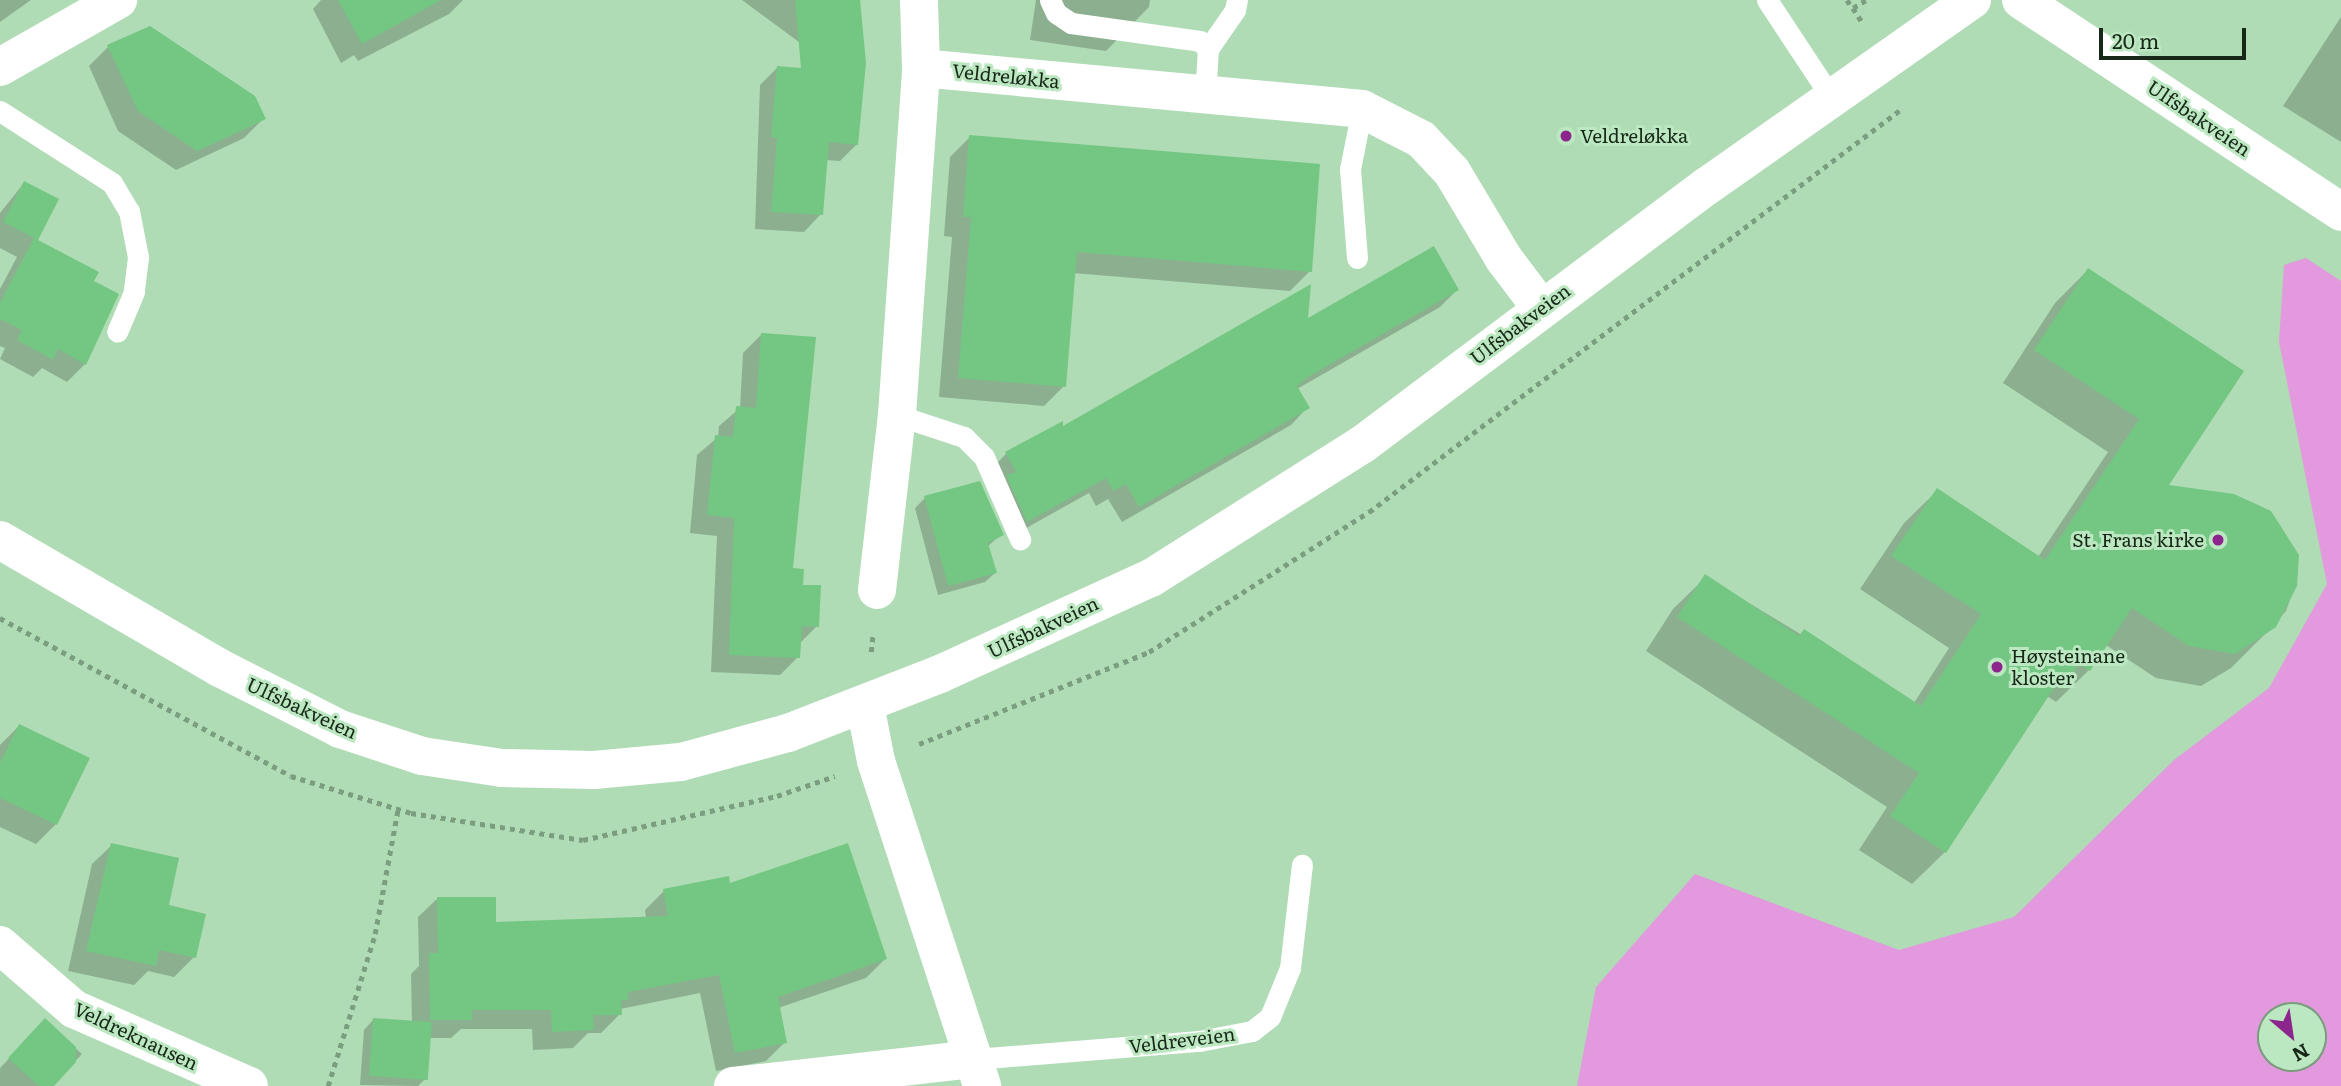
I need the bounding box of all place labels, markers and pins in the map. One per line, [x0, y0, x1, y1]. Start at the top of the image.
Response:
place label: Veldreløkka [1580, 125, 1688, 147]
marker: Veldreløkka [1558, 128, 1574, 144]
place label: St. Frans kirke [2072, 529, 2204, 551]
marker: St. Frans kirke [2210, 532, 2226, 548]
place label: Høysteinane kloster [2011, 645, 2125, 689]
marker: Høysteinane kloster [1989, 659, 2005, 675]

